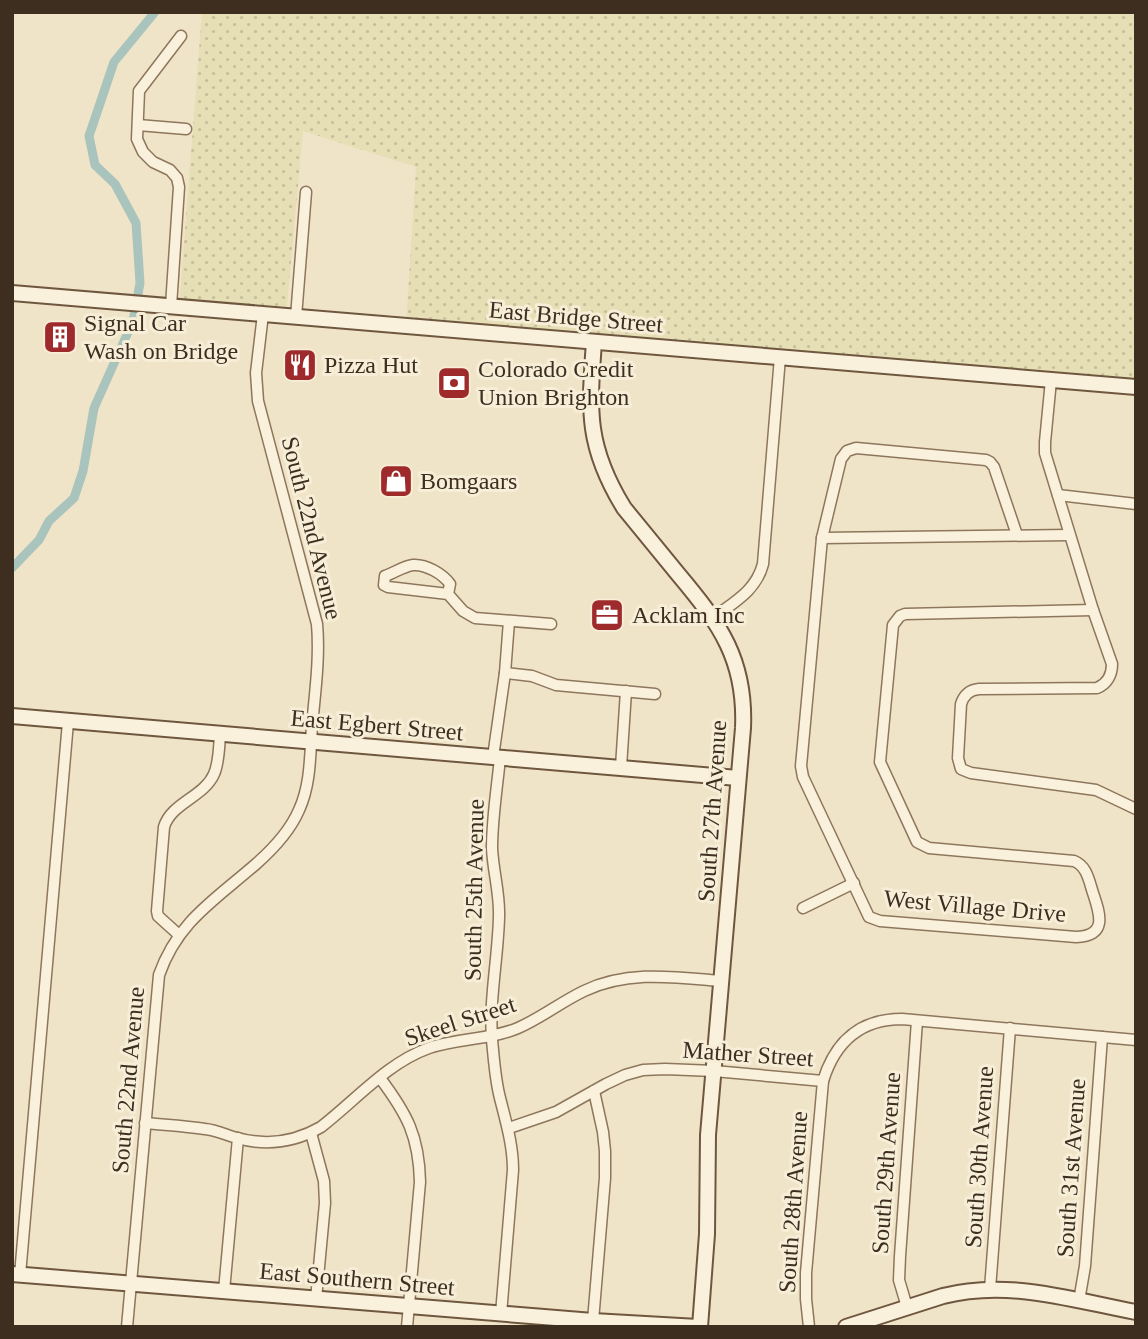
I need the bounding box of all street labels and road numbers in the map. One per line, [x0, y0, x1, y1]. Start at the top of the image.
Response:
street label: East Bridge Street [488, 296, 664, 338]
street label: South 22nd Avenue [277, 434, 347, 622]
street label: East Egbert Street [290, 704, 465, 746]
street label: South 27th Avenue [693, 719, 731, 903]
street label: South 25th Avenue [459, 799, 489, 981]
street label: West Village Drive [883, 885, 1067, 927]
street label: South 22nd Avenue [107, 985, 149, 1175]
street label: Skeel Street [401, 991, 519, 1051]
street label: Mather Street [682, 1036, 815, 1072]
street label: South 30th Avenue [960, 1065, 998, 1249]
street label: South 29th Avenue [867, 1071, 905, 1255]
street label: South 31st Avenue [1052, 1078, 1090, 1258]
street label: South 28th Avenue [774, 1110, 812, 1294]
street label: East Southern Street [258, 1258, 456, 1301]

